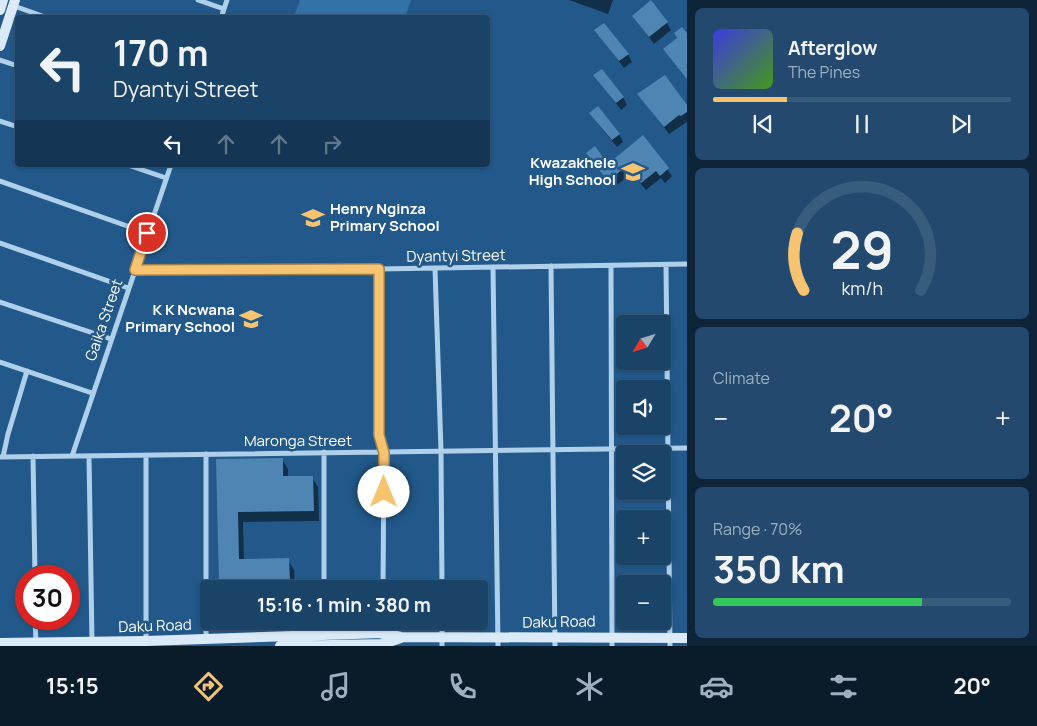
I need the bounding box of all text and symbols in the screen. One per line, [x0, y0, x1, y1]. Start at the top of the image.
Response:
text: 170 m [113, 29, 209, 77]
icon: left [30, 35, 95, 100]
text: Afterglow [788, 35, 877, 61]
text: The Pines [788, 61, 860, 83]
text: Dyantyi Street [113, 74, 258, 104]
icon: previous [749, 110, 777, 138]
icon: pause [848, 110, 876, 138]
icon: next [947, 110, 975, 138]
icon: left [159, 130, 187, 158]
icon: ahead [212, 130, 240, 158]
icon: ahead [265, 130, 293, 158]
icon: right [318, 130, 346, 158]
place label: Kwazakhele High School [529, 152, 616, 190]
school or university icon: Kwazakhele High School [620, 159, 646, 185]
place label: Henry Nginza Primary School [330, 198, 440, 236]
school or university icon: Henry Nginza Primary School [300, 205, 326, 231]
pin [126, 212, 168, 254]
text: 29 [830, 214, 894, 285]
icon: arrive [133, 219, 161, 247]
street label: Dyantyi Street [406, 244, 506, 267]
street label: Gaika Street [80, 276, 127, 364]
text: km/h [841, 276, 883, 300]
place label: K K Ncwana Primary School [125, 299, 235, 337]
school or university icon: K K Ncwana Primary School [238, 306, 264, 332]
north arrow [616, 315, 671, 370]
map controls [616, 315, 671, 630]
text: Climate [713, 367, 770, 389]
button: sound [616, 380, 671, 435]
text: 20° [829, 391, 894, 443]
text: − [713, 399, 728, 437]
text: + [995, 399, 1011, 437]
street label: Maronga Street [244, 430, 352, 451]
button: layers [616, 445, 671, 500]
position arrow [357, 465, 409, 517]
button: + [616, 510, 671, 565]
text: Range · 70% [713, 518, 803, 540]
text: 350 km [713, 542, 845, 594]
speed limit sign: 30 [15, 565, 80, 630]
button: − [616, 575, 671, 630]
text: 15:16 · 1 min · 380 m [257, 592, 431, 618]
street label: Daku Road [522, 610, 596, 633]
street label: Daku Road [118, 614, 192, 637]
icon: directions [191, 669, 226, 704]
icon: music [318, 669, 353, 704]
icon: phone [445, 669, 480, 704]
icon: climate [572, 669, 607, 704]
icon: car [699, 669, 734, 704]
icon: filters [826, 669, 861, 704]
text: 15:15 [46, 671, 99, 701]
text: 20° [953, 671, 991, 701]

